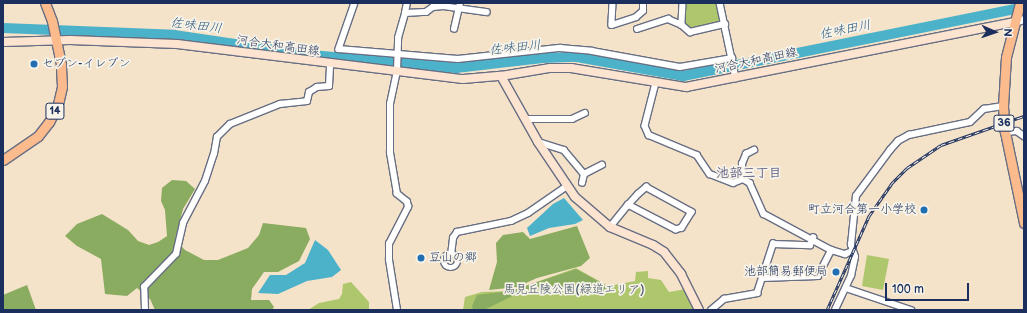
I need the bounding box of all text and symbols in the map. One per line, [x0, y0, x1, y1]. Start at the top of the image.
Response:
north arrow [975, 12, 1015, 52]
water label: 佐味田川 [169, 15, 223, 37]
water label: 佐味田川 [818, 17, 872, 43]
text: N [1001, 28, 1014, 37]
street label: 河合大和高田線 [235, 33, 321, 59]
water label: 佐味田川 [488, 38, 542, 58]
street label: 河合大和高田線 [713, 45, 799, 77]
place label: セブン-イレブン [42, 57, 130, 71]
marker: セブン-イレブン [29, 59, 39, 69]
road number: 14 [45, 102, 65, 120]
road number: 36 [993, 114, 1015, 132]
district label: 池部三丁目 [717, 165, 781, 181]
place label: 町立河合第一小学校 [808, 203, 916, 217]
marker: 町立河合第一小学校 [919, 205, 929, 215]
place label: 豆山の郷 [429, 251, 477, 265]
marker: 豆山の郷 [416, 253, 426, 263]
place label: 池部簡易郵便局 [744, 265, 828, 279]
marker: 池部簡易郵便局 [831, 267, 841, 277]
scale bar [887, 275, 971, 301]
text: 100 m [892, 282, 924, 297]
park label: 馬見丘陵公園(緑道エリア) [504, 283, 644, 297]

